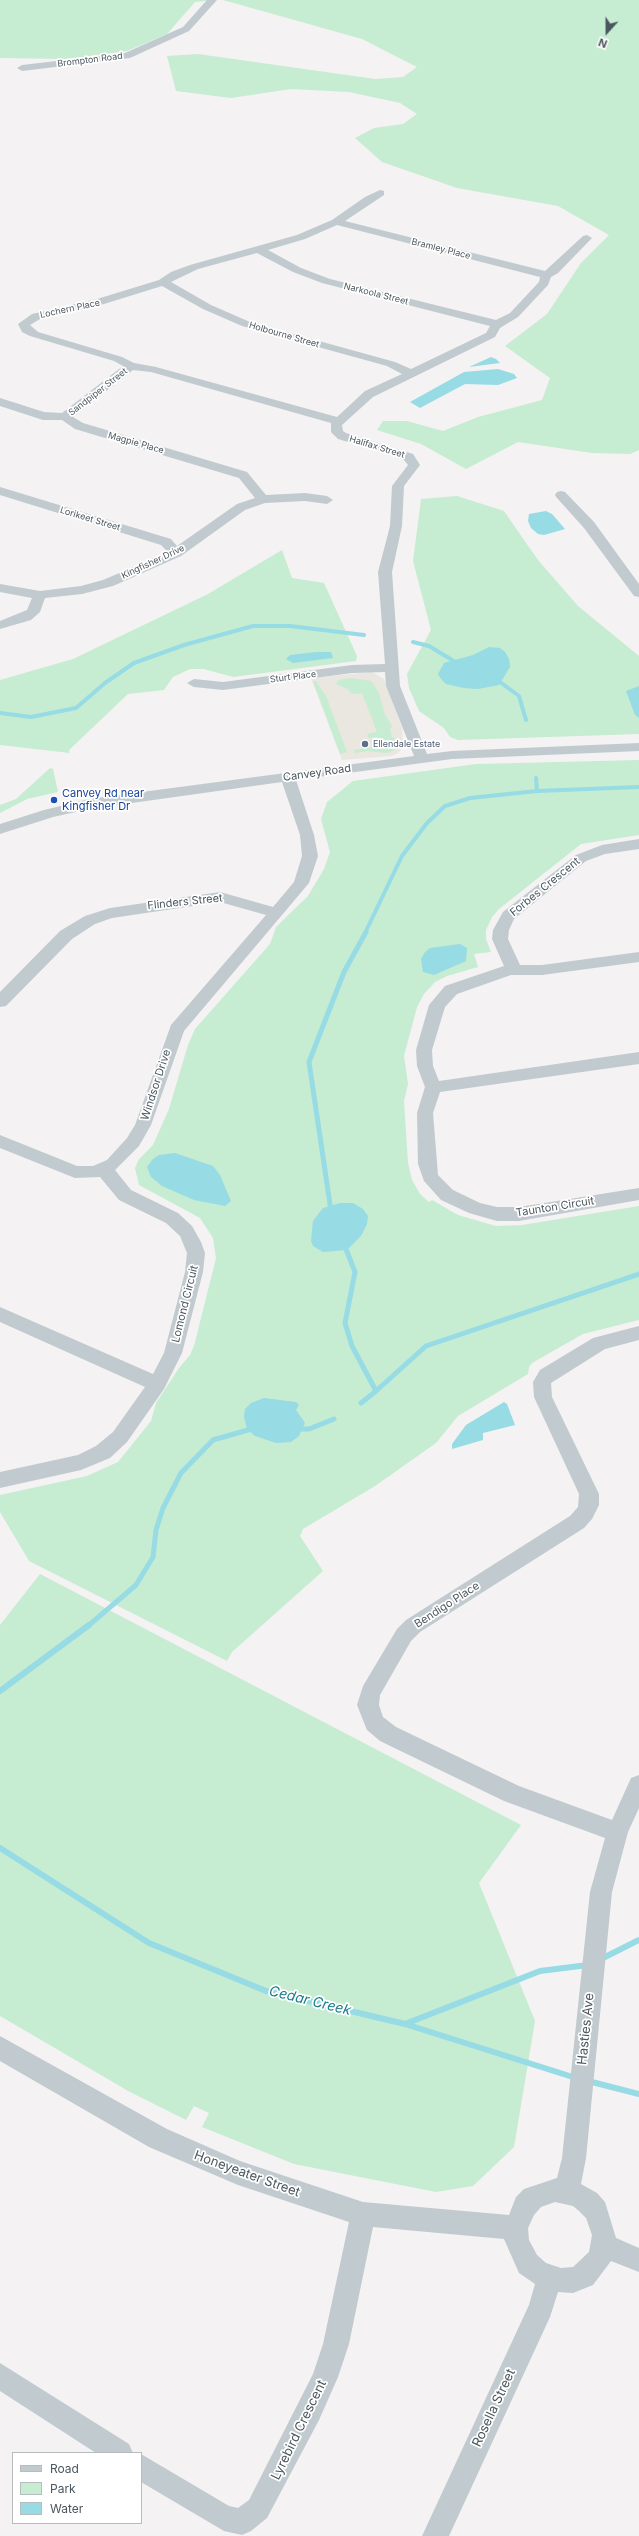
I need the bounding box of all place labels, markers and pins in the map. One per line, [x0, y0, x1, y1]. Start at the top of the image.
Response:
marker: Ellendale Estate [360, 739, 370, 749]
place label: Ellendale Estate [373, 739, 440, 749]
place label: Canvey Rd near Kingfisher Dr [62, 787, 144, 813]
marker: Canvey Rd near Kingfisher Dr [49, 795, 59, 805]

